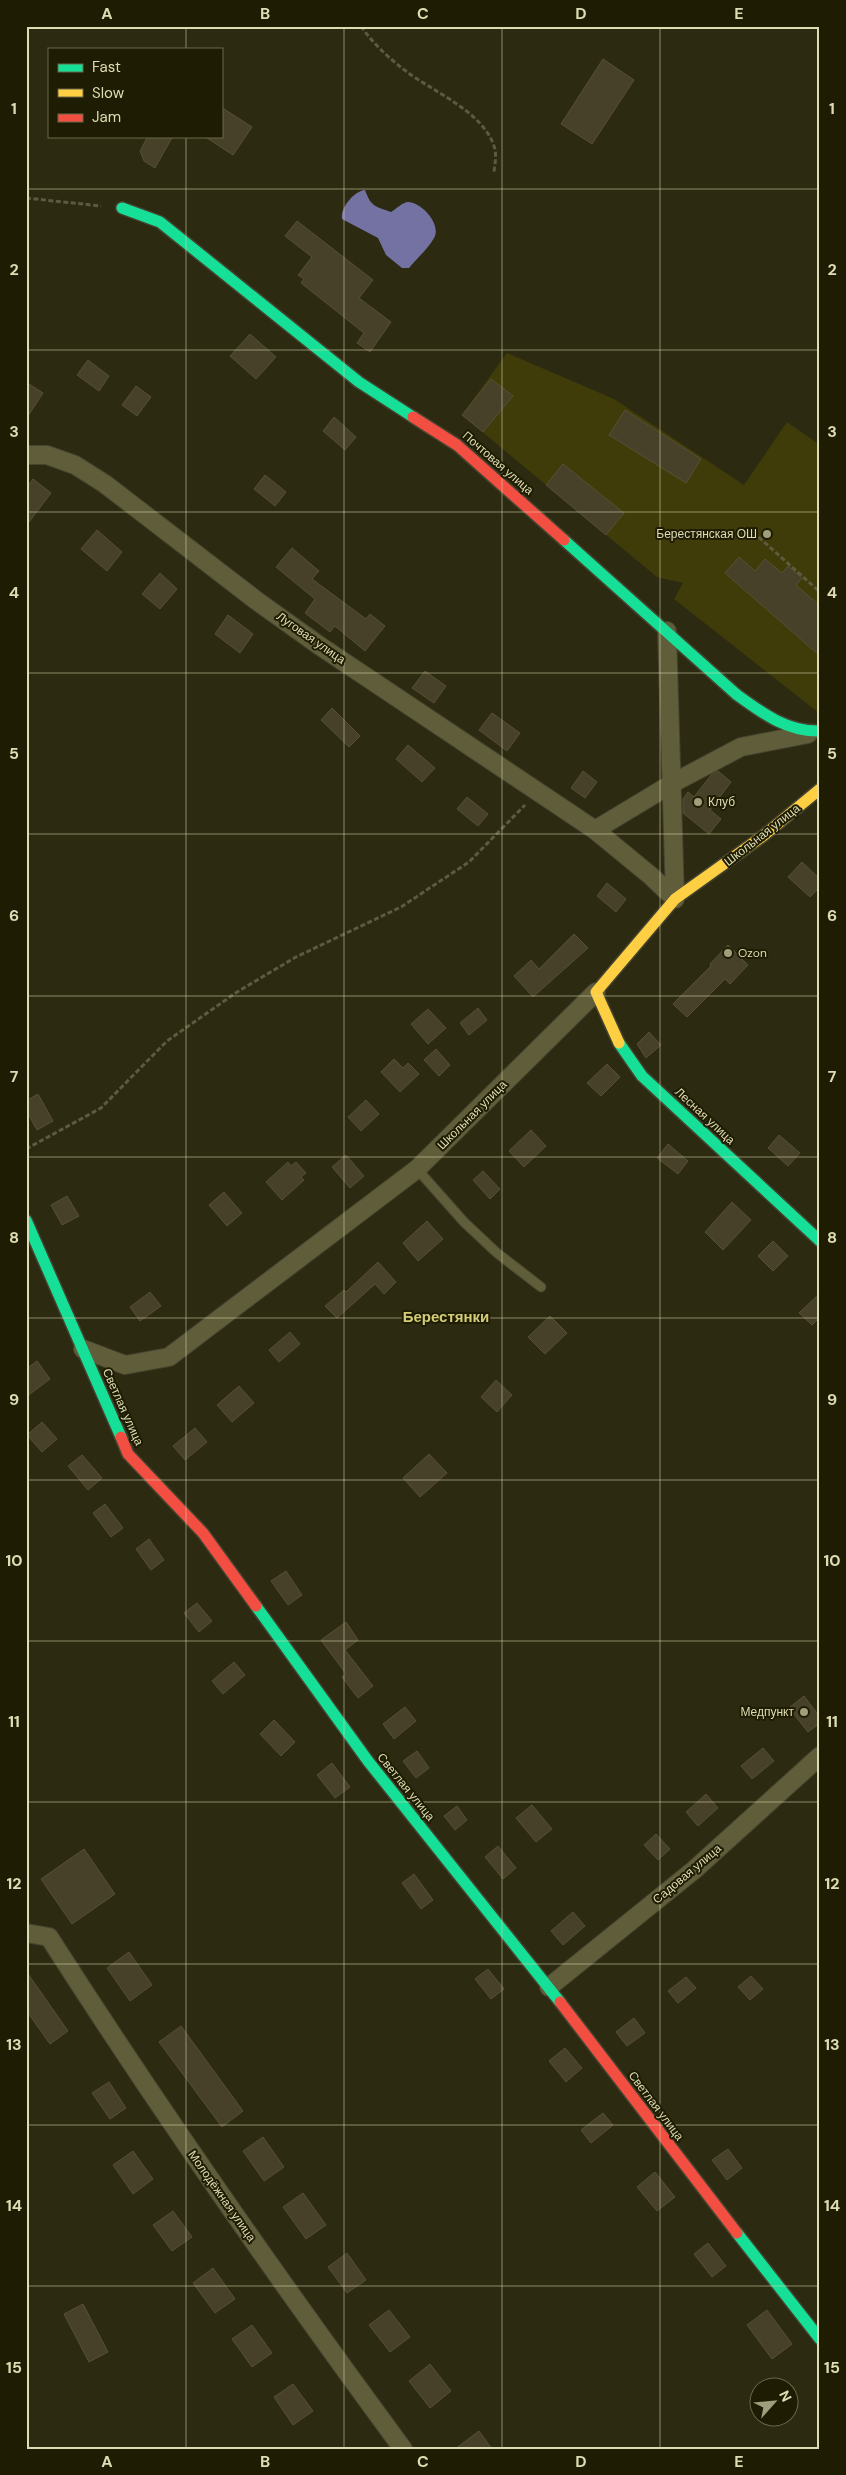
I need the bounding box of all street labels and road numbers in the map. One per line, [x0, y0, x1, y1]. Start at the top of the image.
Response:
street label: Почтовая улица [459, 428, 537, 498]
street label: Луговая улица [273, 608, 349, 668]
street label: Школьная улица [721, 800, 803, 870]
street label: Школьная улица [434, 1077, 510, 1153]
street label: Лесная улица [672, 1084, 739, 1148]
street label: Светлая улица [99, 1366, 147, 1448]
street label: Светлая улица [374, 1750, 438, 1824]
street label: Садовая улица [649, 1840, 725, 1907]
street label: Светлая улица [625, 2068, 687, 2144]
street label: Молодёжная улица [185, 2147, 260, 2245]

